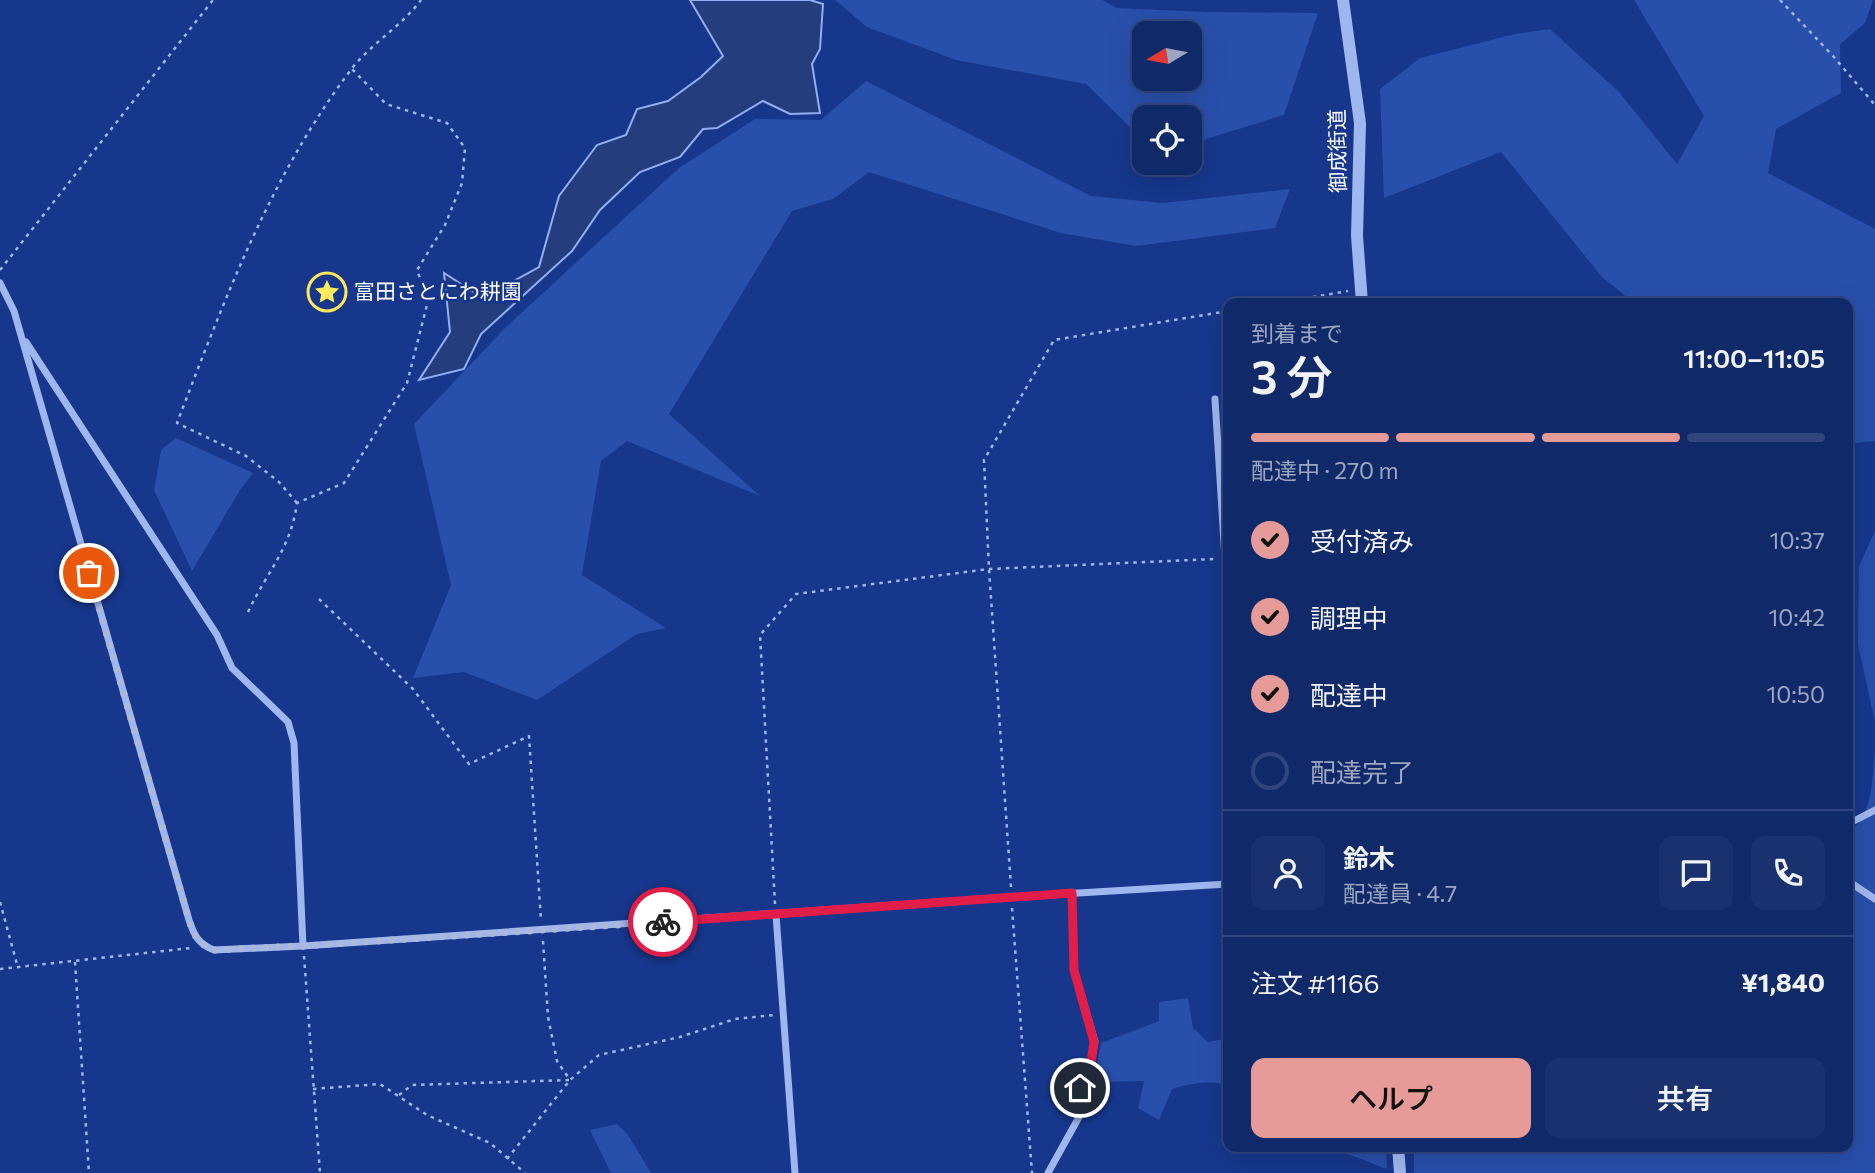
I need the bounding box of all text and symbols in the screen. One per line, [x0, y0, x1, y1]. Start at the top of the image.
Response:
north arrow [1132, 21, 1202, 91]
map controls [1132, 21, 1202, 175]
button: locate [1132, 105, 1202, 175]
street label: 御成街道 [1323, 109, 1350, 193]
place icon: 富田さとにわ耕園 [306, 271, 348, 313]
place label: 富田さとにわ耕園 [354, 278, 522, 303]
text: 到着まで [1251, 319, 1343, 347]
text: 11:00–11:05 [1683, 342, 1825, 373]
text: 3 分 [1251, 347, 1332, 403]
text: 配達中 · 270 m [1251, 456, 1399, 484]
icon: check [1251, 521, 1289, 559]
text: 受付済み [1310, 525, 1414, 556]
text: 10:37 [1770, 526, 1825, 554]
pin [59, 543, 119, 603]
icon: bag [70, 554, 108, 592]
icon: check [1251, 598, 1289, 636]
text: 調理中 [1310, 602, 1388, 633]
text: 10:42 [1769, 603, 1825, 631]
icon: check [1251, 675, 1289, 713]
text: 配達中 [1310, 679, 1388, 710]
text: 10:50 [1767, 680, 1825, 708]
text: 配達完了 [1310, 756, 1414, 787]
button: person [1251, 836, 1325, 910]
button: chat [1659, 836, 1733, 910]
button: phone [1751, 836, 1825, 910]
text: 鈴木 [1343, 842, 1395, 873]
text: 配達員 · 4.7 [1343, 879, 1457, 907]
courier [628, 887, 698, 957]
icon: bike [644, 903, 682, 941]
text: ¥1,840 [1741, 966, 1825, 997]
text: 注文 #1166 [1251, 967, 1380, 998]
pin [1050, 1058, 1110, 1118]
button: ヘルプ [1251, 1058, 1531, 1138]
button: 共有 [1545, 1058, 1825, 1138]
icon: home [1061, 1069, 1099, 1107]

